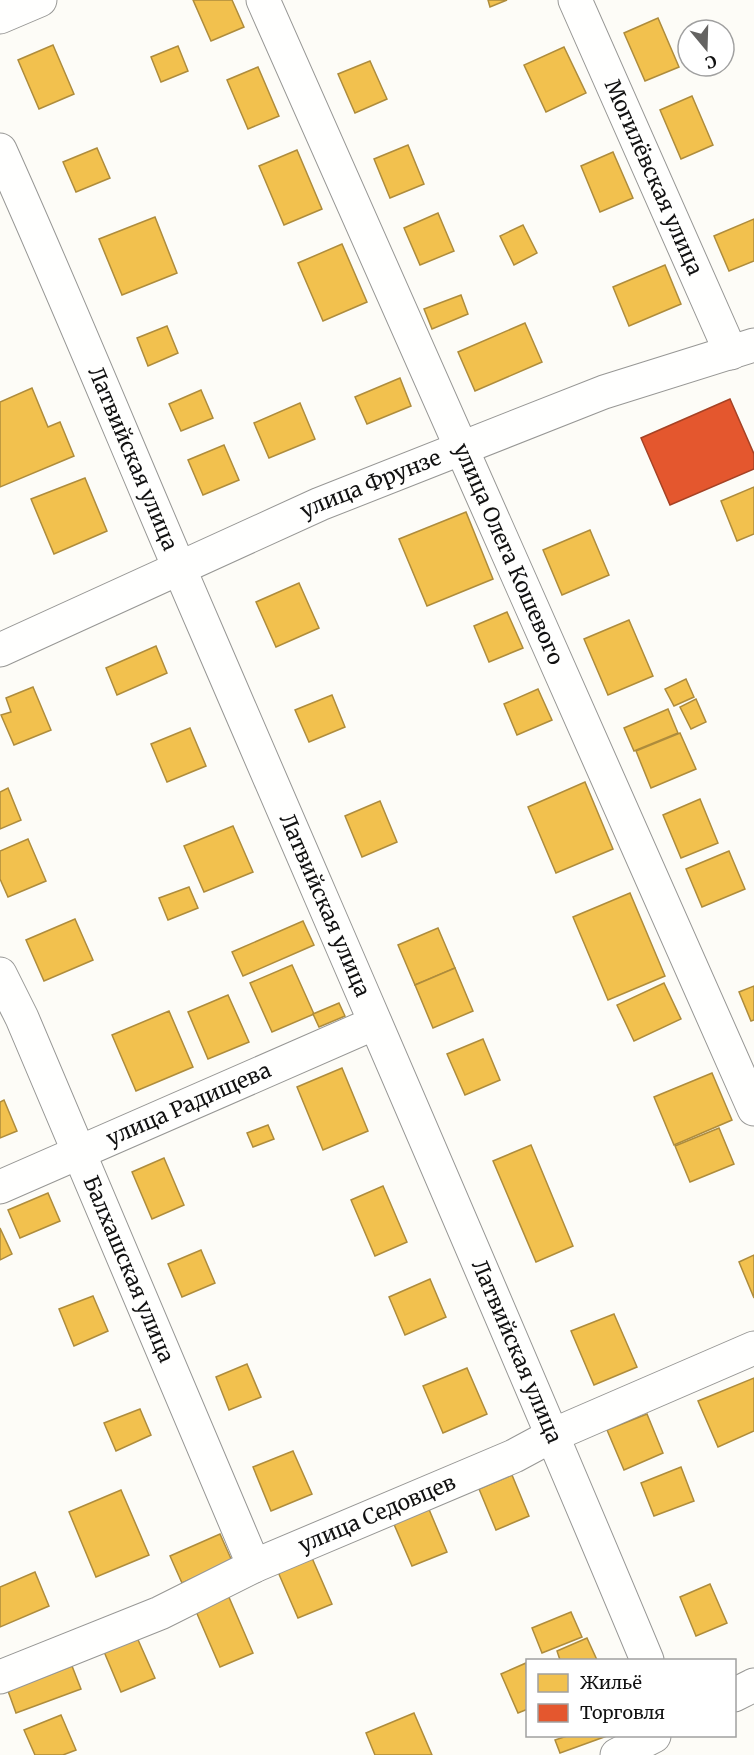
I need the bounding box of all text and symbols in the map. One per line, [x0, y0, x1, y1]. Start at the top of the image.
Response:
north arrow [676, 18, 736, 78]
text: С [703, 51, 719, 73]
street label: Могилёвская улица [599, 75, 709, 279]
street label: Латвийская улица [83, 363, 184, 554]
street label: улица Олега Кошевого [448, 439, 570, 669]
street label: улица Фрунзе [296, 444, 445, 524]
street label: Латвийская улица [274, 809, 376, 1001]
street label: улица Радищева [102, 1056, 275, 1152]
street label: Балхашская улица [77, 1172, 180, 1366]
street label: Латвийская улица [466, 1256, 568, 1447]
street label: улица Седовцев [294, 1468, 459, 1559]
legend [526, 1659, 736, 1737]
text: Жильё [580, 1671, 642, 1694]
text: Торговля [580, 1701, 665, 1724]

